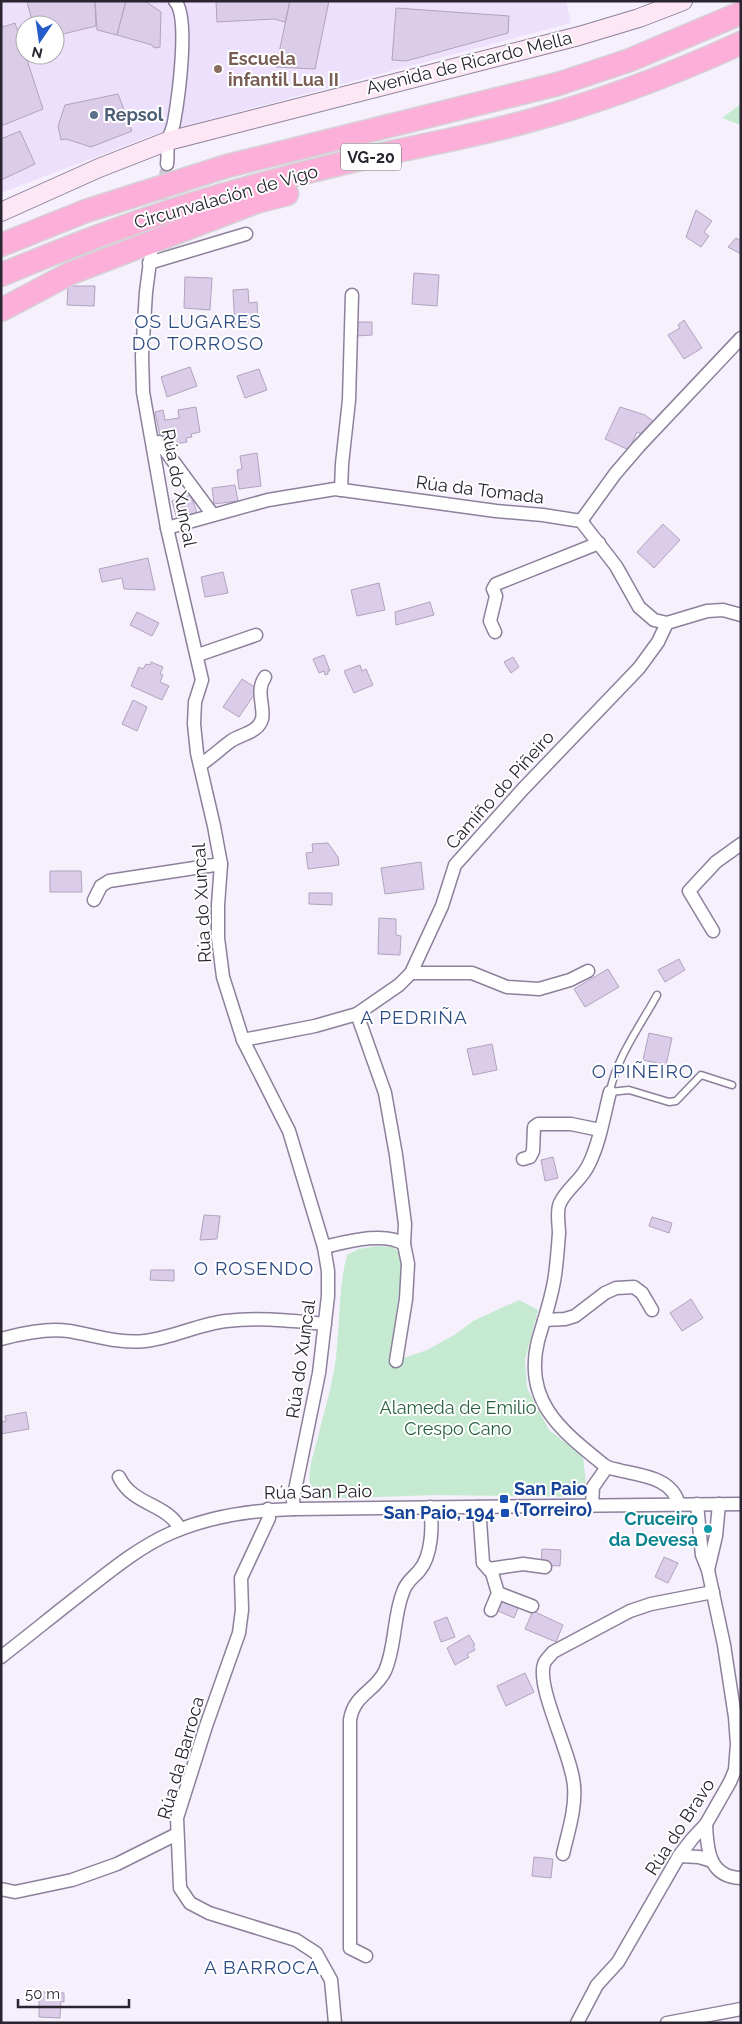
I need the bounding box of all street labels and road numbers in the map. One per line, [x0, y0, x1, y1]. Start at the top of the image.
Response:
street label: Avenida de Ricardo Mella [364, 27, 574, 98]
road number: VG-20 [341, 144, 401, 170]
street label: Circunvalación de Vigo [131, 160, 321, 233]
street label: Rúa do Xuncal [158, 427, 201, 549]
street label: Rúa da Tomada [415, 471, 545, 508]
street label: Camiño do Piñeiro [441, 726, 558, 853]
street label: Rúa do Xuncal [188, 843, 215, 963]
street label: Rúa do Xuncal [282, 1298, 319, 1420]
street label: Rúa San Paio [264, 1480, 372, 1503]
street label: Rúa da Barroca [153, 1694, 208, 1822]
street label: Rúa do Bravo [641, 1774, 719, 1879]

